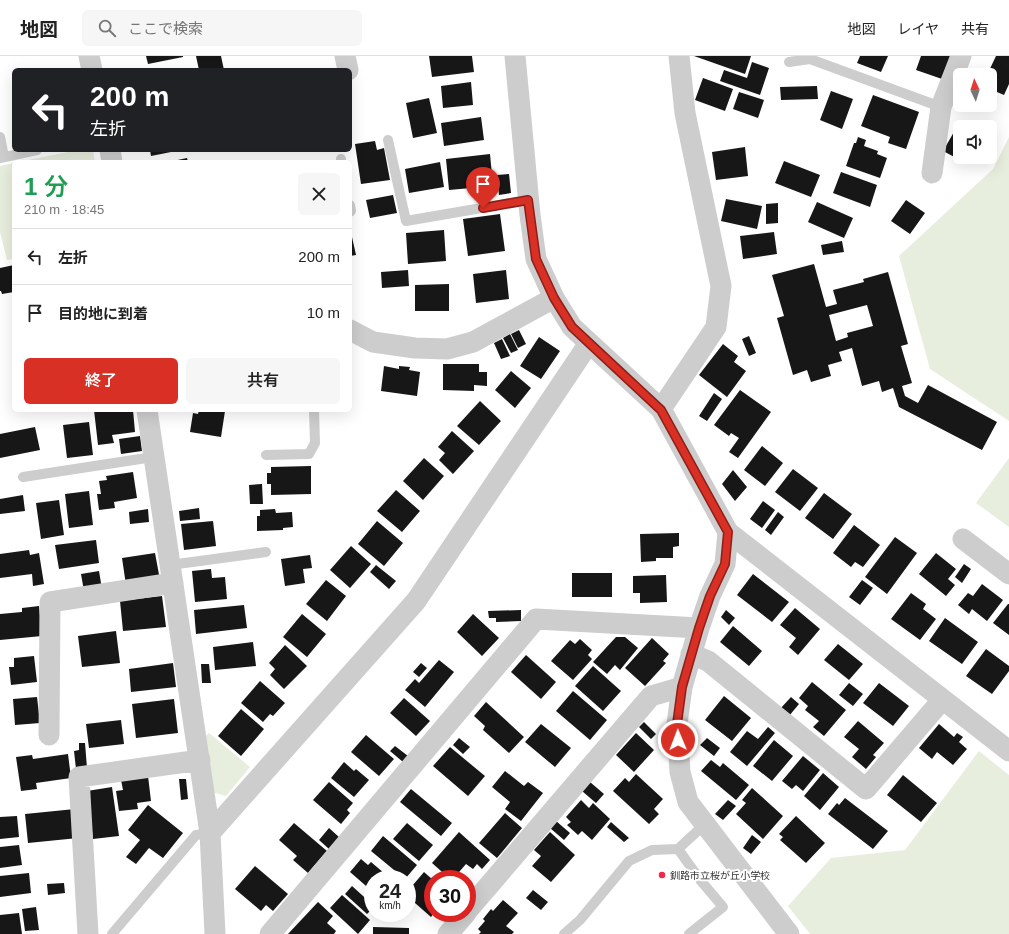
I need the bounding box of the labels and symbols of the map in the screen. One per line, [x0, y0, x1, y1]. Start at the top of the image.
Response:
north arrow [953, 68, 997, 112]
pin [466, 167, 500, 208]
position arrow [657, 719, 699, 761]
speed limit sign: 30 [424, 870, 476, 922]
marker: 釧路市立桜が丘小学校 [657, 870, 667, 880]
place label: 釧路市立桜が丘小学校 [670, 870, 770, 881]

